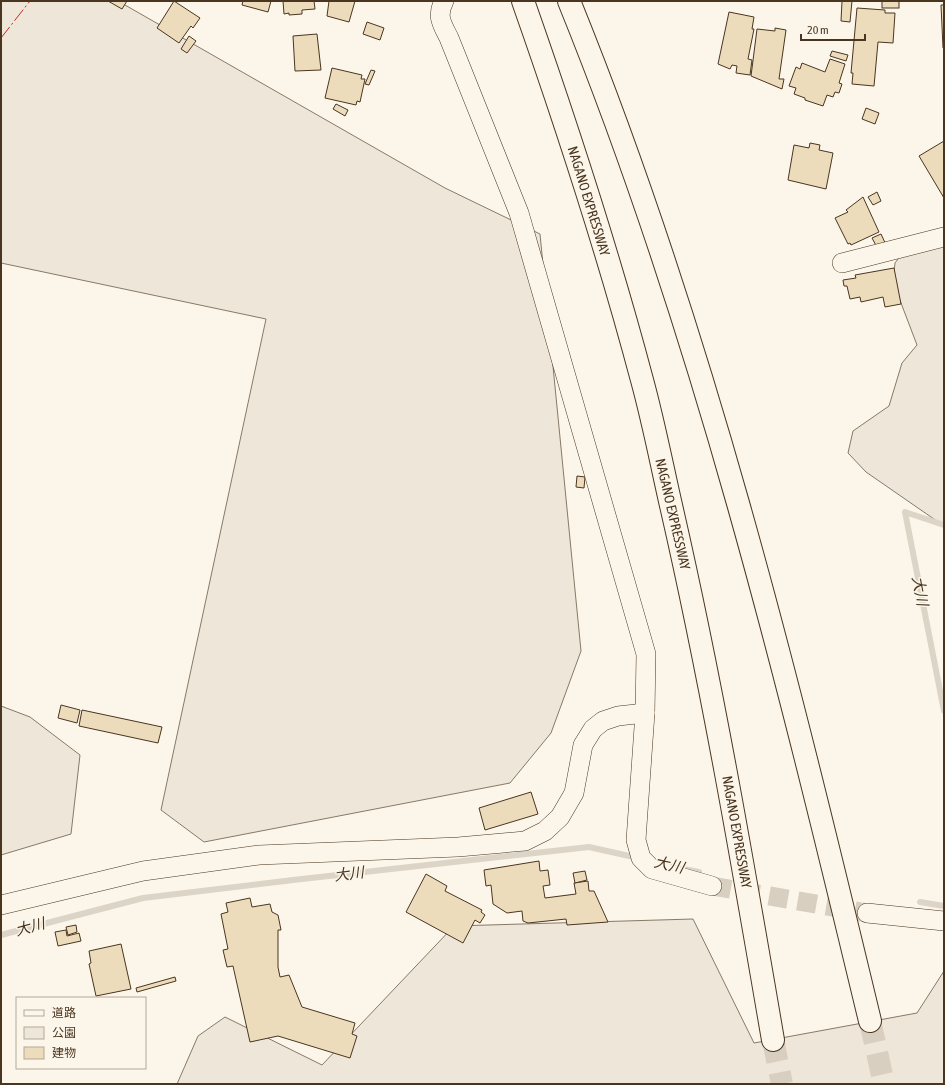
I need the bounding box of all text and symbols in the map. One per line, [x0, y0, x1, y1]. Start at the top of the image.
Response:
scale bar [801, 16, 865, 42]
text: 20 m [807, 23, 829, 37]
street label: NAGANO EXPRESSWAY [565, 144, 614, 259]
street label: NAGANO EXPRESSWAY [652, 457, 694, 572]
water label: 大川 [909, 575, 932, 609]
street label: NAGANO EXPRESSWAY [719, 775, 755, 890]
water label: 大川 [653, 853, 688, 877]
water label: 大川 [333, 863, 367, 884]
water label: 大川 [13, 914, 48, 939]
legend [16, 997, 146, 1069]
text: 道路 [52, 1006, 76, 1020]
text: 公園 [52, 1026, 76, 1040]
text: 建物 [52, 1046, 76, 1060]

